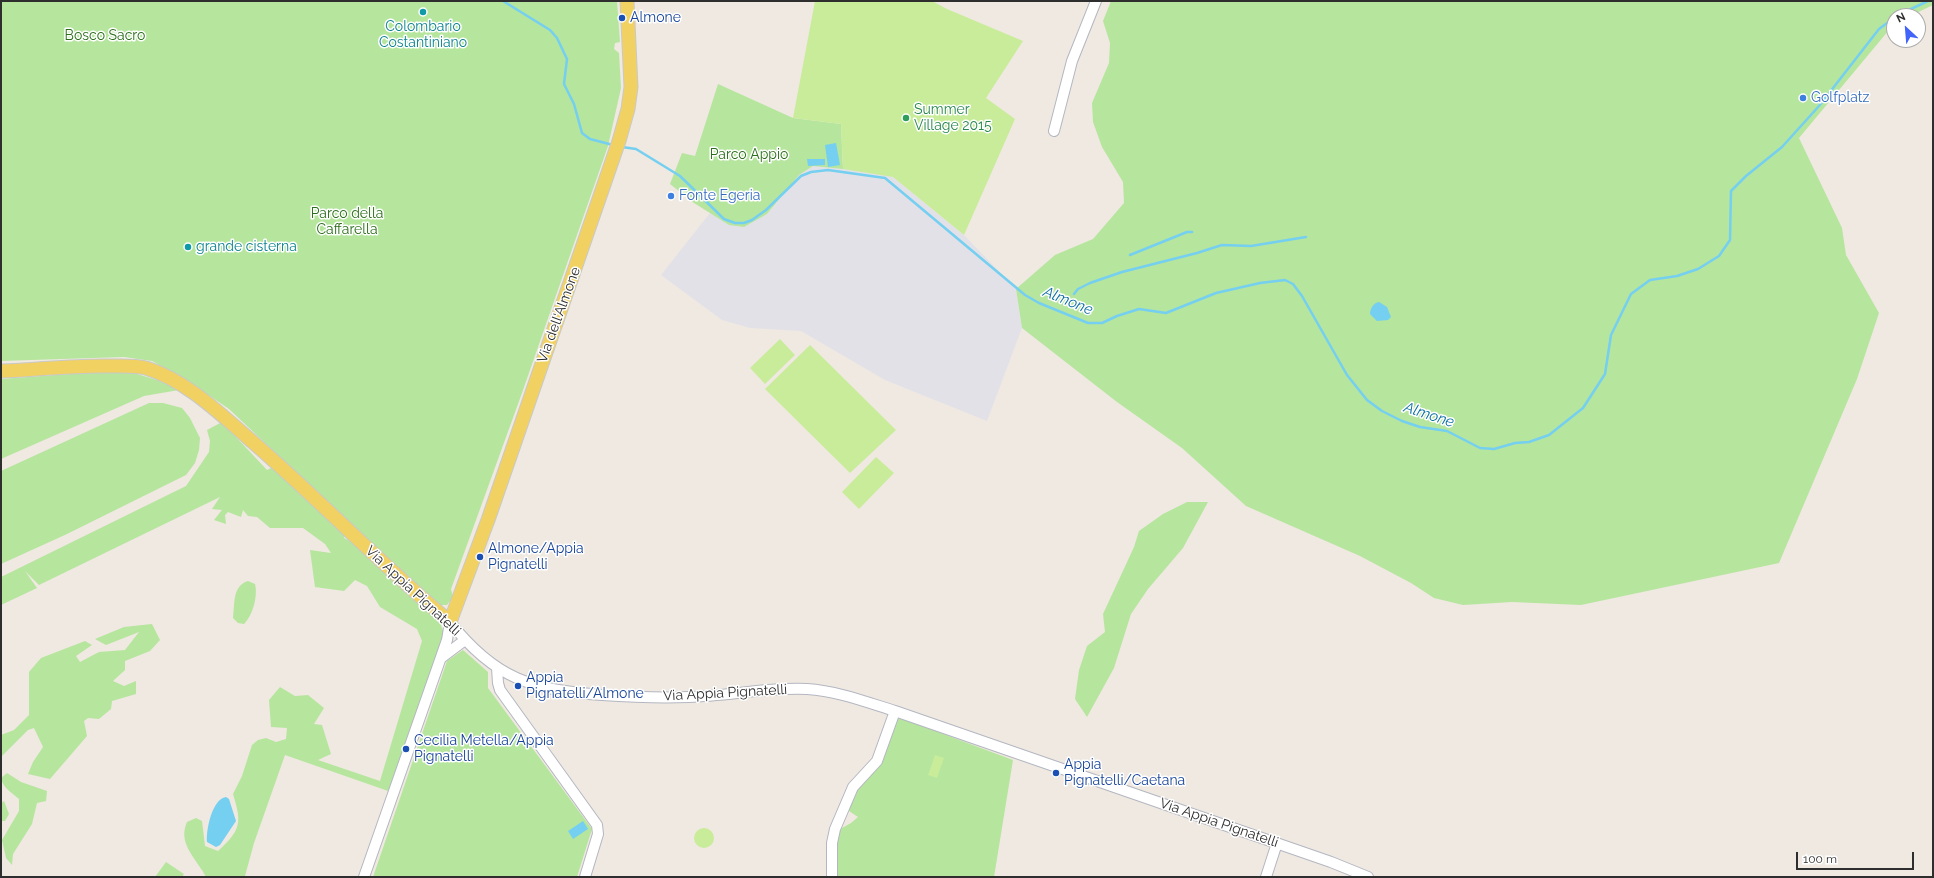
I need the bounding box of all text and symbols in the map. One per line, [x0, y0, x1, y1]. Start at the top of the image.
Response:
marker: Colombario Costantiniano [418, 7, 428, 17]
north arrow [1886, 8, 1926, 48]
place label: Almone [630, 10, 681, 26]
text: N [1894, 10, 1908, 25]
marker: Almone [617, 13, 627, 23]
place label: Colombario Costantiniano [379, 19, 467, 52]
park label: Bosco Sacro [65, 28, 145, 44]
place label: Golfplatz [1811, 90, 1869, 106]
marker: Golfplatz [1798, 93, 1808, 103]
place label: Summer Village 2015 [914, 102, 992, 134]
marker: Summer Village 2015 [901, 113, 911, 123]
park label: Parco Appio [710, 147, 788, 163]
place label: Fonte Egeria [679, 188, 760, 204]
marker: Fonte Egeria [666, 191, 676, 201]
park label: Parco della Caffarella [311, 206, 383, 238]
place label: grande cisterna [196, 239, 297, 255]
marker: grande cisterna [183, 242, 193, 252]
street label: Via dell'Almone [534, 265, 584, 365]
water label: Almone [1041, 283, 1095, 319]
water label: Almone [1402, 398, 1456, 432]
place label: Almone/Appia Pignatelli [488, 541, 584, 574]
street label: Via Appia Pignatelli [362, 542, 464, 640]
marker: Almone/Appia Pignatelli [475, 552, 485, 562]
place label: Appia Pignatelli/Almone [526, 670, 644, 702]
marker: Appia Pignatelli/Almone [513, 681, 523, 691]
street label: Via Appia Pignatelli [662, 681, 788, 705]
place label: Cecilia Metella/Appia Pignatelli [414, 733, 554, 766]
marker: Cecilia Metella/Appia Pignatelli [401, 744, 411, 754]
place label: Appia Pignatelli/Caetana [1064, 757, 1185, 790]
marker: Appia Pignatelli/Caetana [1051, 768, 1061, 778]
street label: Via Appia Pignatelli [1157, 795, 1281, 851]
scale bar [1798, 844, 1916, 870]
text: 100 m [1803, 852, 1837, 866]

